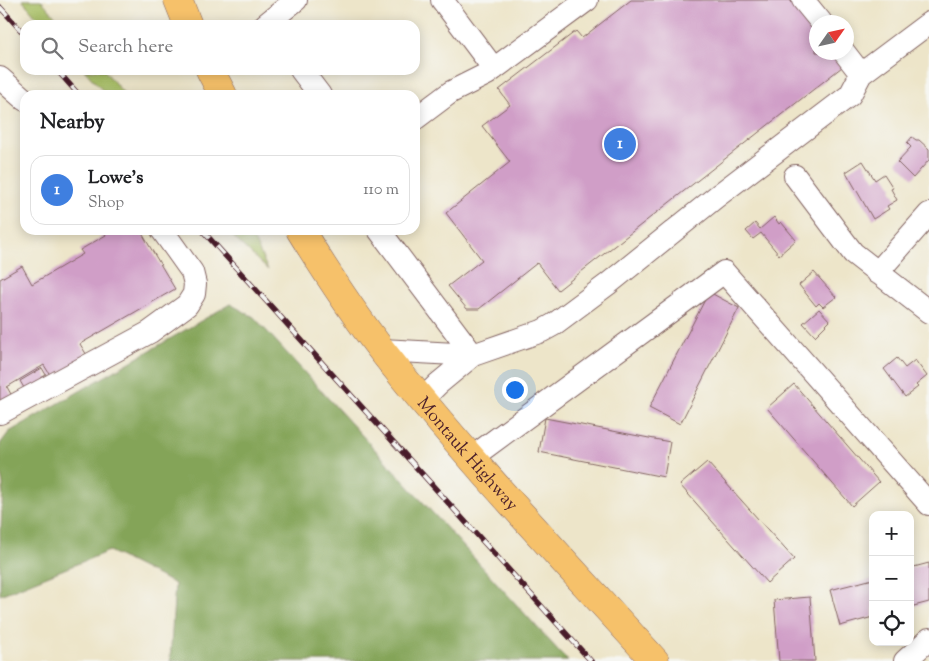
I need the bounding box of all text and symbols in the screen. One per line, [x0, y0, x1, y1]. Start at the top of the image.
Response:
north arrow [809, 15, 854, 60]
search box [20, 20, 420, 75]
icon: search [38, 34, 66, 62]
text: Search here [78, 34, 173, 61]
text: Nearby [40, 108, 105, 138]
pin: 1 [604, 125, 636, 163]
text: Lowe's [88, 165, 143, 192]
text: 1 [54, 179, 60, 202]
text: 110 m [363, 179, 399, 202]
text: Shop [88, 192, 124, 215]
your location [502, 377, 528, 403]
street label: Montauk Highway [410, 392, 524, 518]
map controls [869, 511, 914, 646]
button: + [869, 511, 914, 556]
button: − [869, 556, 914, 601]
button: locate [869, 601, 914, 646]

